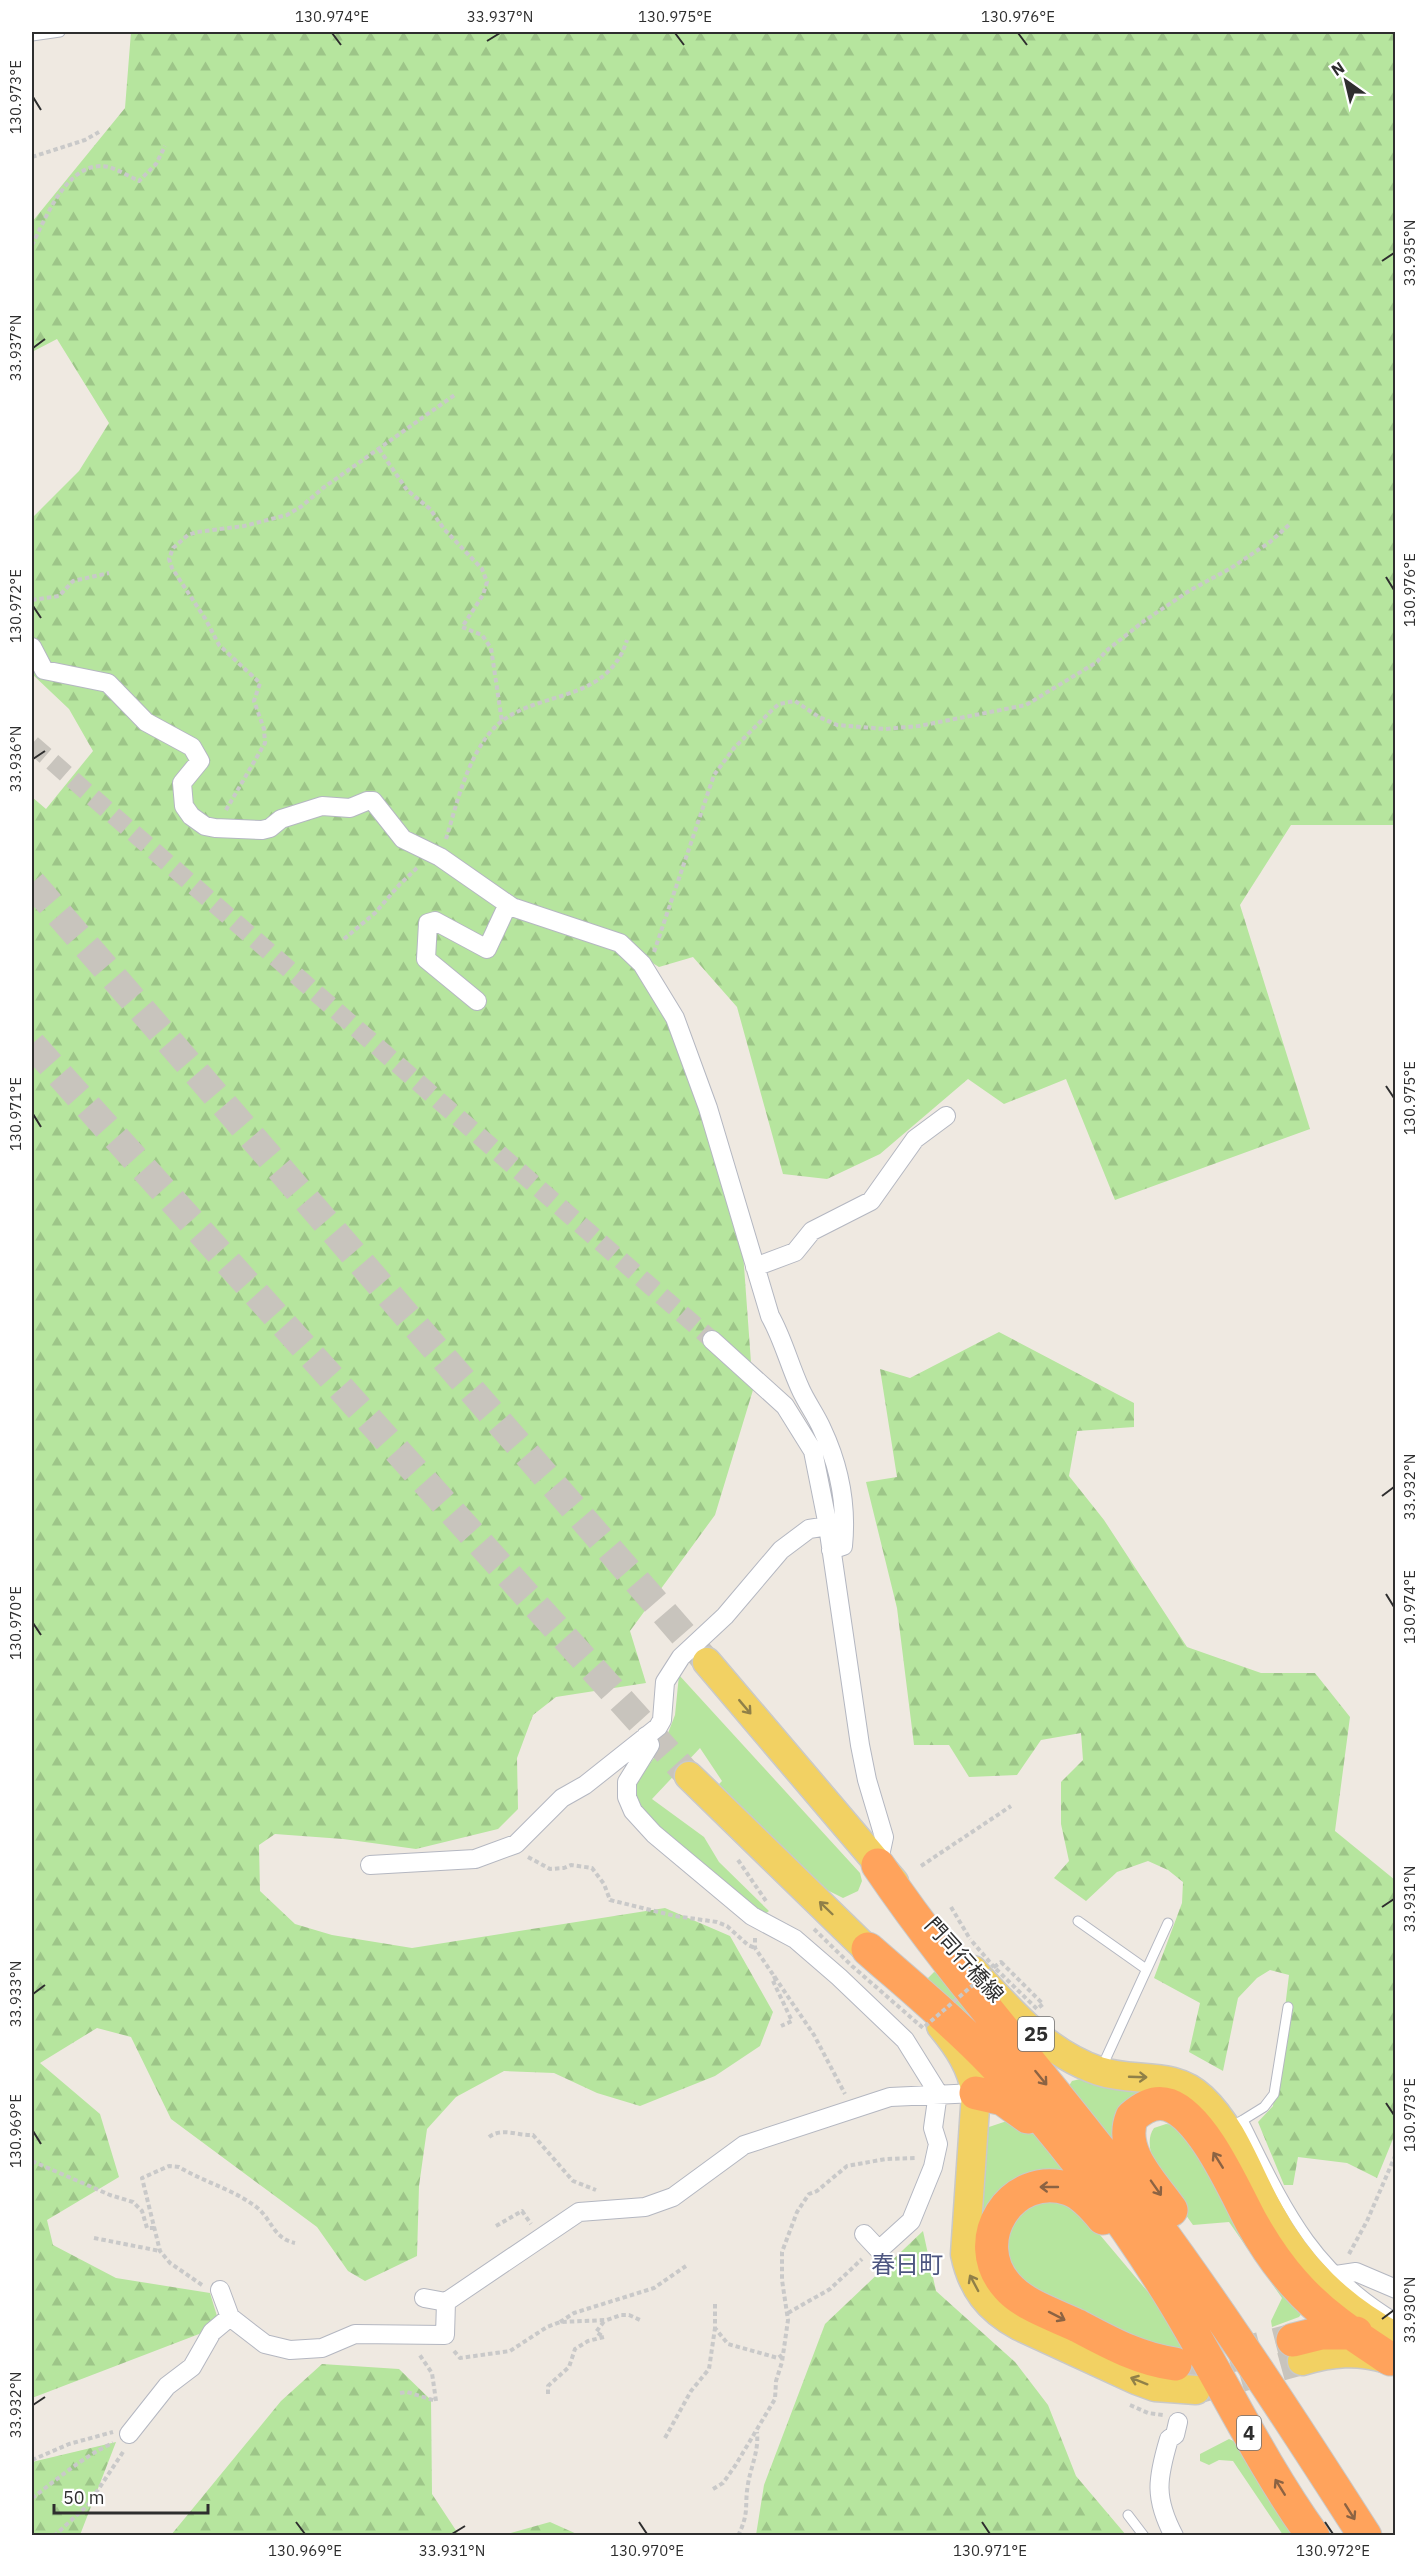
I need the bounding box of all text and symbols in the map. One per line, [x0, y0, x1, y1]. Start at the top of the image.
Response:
text: 130.974°E [295, 7, 369, 26]
text: 33.937°N [467, 7, 533, 26]
text: 130.975°E [638, 7, 712, 26]
text: 130.976°E [981, 7, 1055, 26]
north arrow [1316, 51, 1376, 111]
text: N [1327, 57, 1348, 80]
text: 130.973°E [6, 60, 25, 134]
text: 33.935°N [1400, 220, 1419, 286]
text: 33.937°N [6, 315, 25, 381]
text: 130.976°E [1400, 553, 1419, 627]
text: 130.972°E [6, 569, 25, 643]
text: 33.936°N [6, 726, 25, 792]
text: 130.975°E [1400, 1061, 1419, 1135]
text: 130.971°E [6, 1077, 25, 1151]
text: 33.932°N [1400, 1454, 1419, 1520]
text: 130.974°E [1400, 1570, 1419, 1644]
text: 130.970°E [6, 1586, 25, 1660]
one-way arrow [738, 1699, 751, 1715]
text: 33.931°N [1400, 1866, 1419, 1932]
one-way arrow [818, 1901, 833, 1916]
street label: 門司行橋線 [919, 1911, 1010, 2008]
text: 33.933°N [6, 1961, 25, 2027]
road number: 25 [1018, 2017, 1054, 2051]
one-way arrow [1034, 2070, 1048, 2085]
one-way arrow [1128, 2071, 1148, 2082]
text: 130.973°E [1400, 2078, 1419, 2152]
text: 130.969°E [6, 2094, 25, 2168]
one-way arrow [1212, 2152, 1224, 2169]
one-way arrow [1150, 2179, 1162, 2196]
one-way arrow [1040, 2181, 1060, 2193]
district label: 春日町 [871, 2248, 943, 2280]
one-way arrow [968, 2275, 979, 2293]
text: 33.930°N [1400, 2277, 1419, 2343]
one-way arrow [1048, 2310, 1066, 2322]
text: 33.932°N [6, 2372, 25, 2438]
one-way arrow [1130, 2375, 1148, 2386]
road number: 4 [1237, 2416, 1261, 2450]
scale bar [54, 2477, 208, 2515]
one-way arrow [1273, 2479, 1285, 2496]
text: 50 m [63, 2486, 105, 2509]
one-way arrow [1344, 2503, 1356, 2520]
text: 130.969°E [268, 2541, 342, 2560]
text: 33.931°N [419, 2541, 485, 2560]
text: 130.970°E [610, 2541, 684, 2560]
text: 130.971°E [953, 2541, 1027, 2560]
text: 130.972°E [1296, 2541, 1370, 2560]

